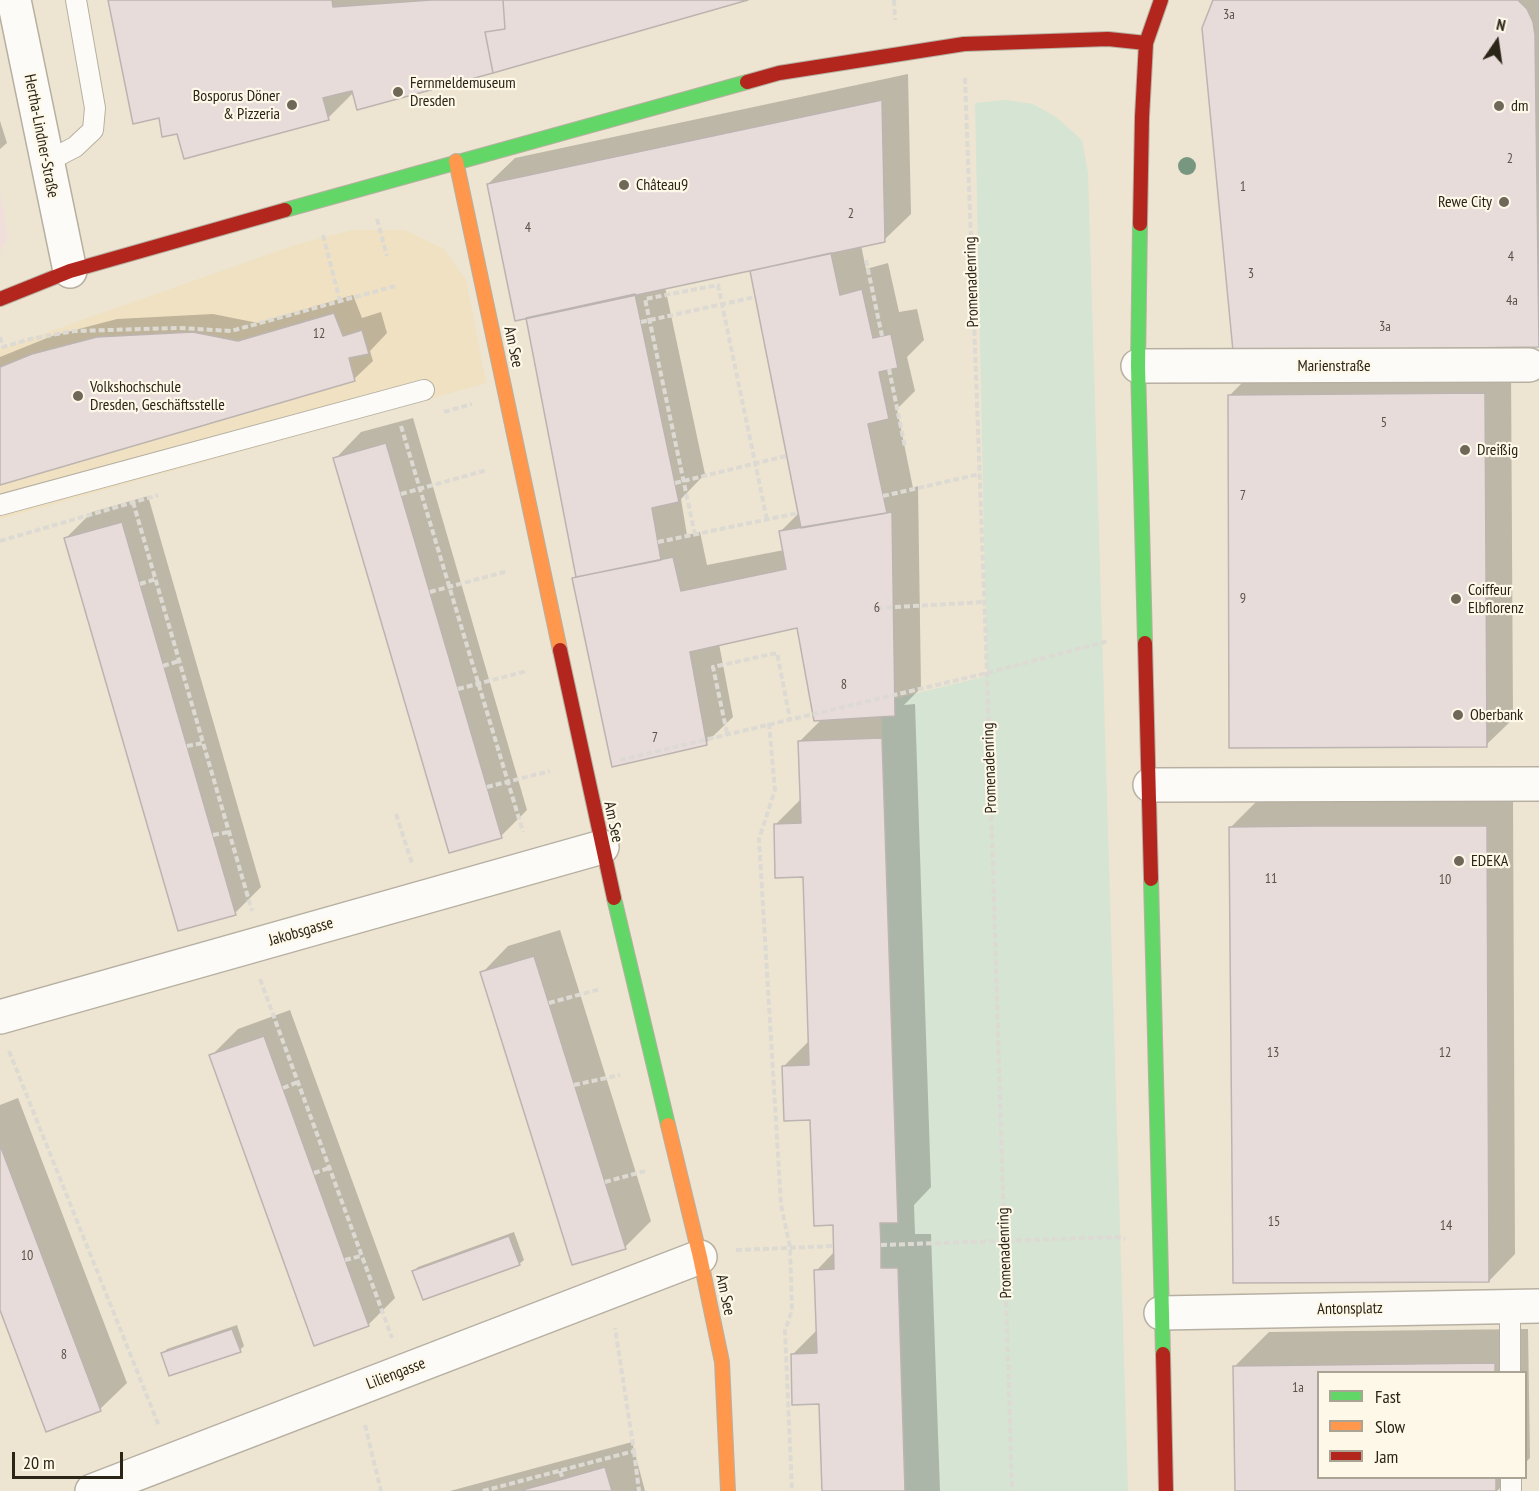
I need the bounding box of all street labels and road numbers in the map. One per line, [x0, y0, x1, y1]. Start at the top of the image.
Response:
street label: Hertha-Lindner-Straße [20, 73, 62, 199]
street label: Promenadenring [961, 236, 983, 328]
street label: Am See [499, 325, 527, 369]
street label: Marienstraße [1297, 356, 1371, 376]
street label: Promenadenring [979, 722, 1001, 814]
street label: Am See [599, 800, 627, 844]
street label: Jakobsgasse [266, 914, 336, 950]
street label: Promenadenring [994, 1207, 1016, 1299]
street label: Am See [711, 1273, 739, 1317]
street label: Antonsplatz [1317, 1299, 1383, 1319]
street label: Liliengasse [364, 1354, 428, 1394]

